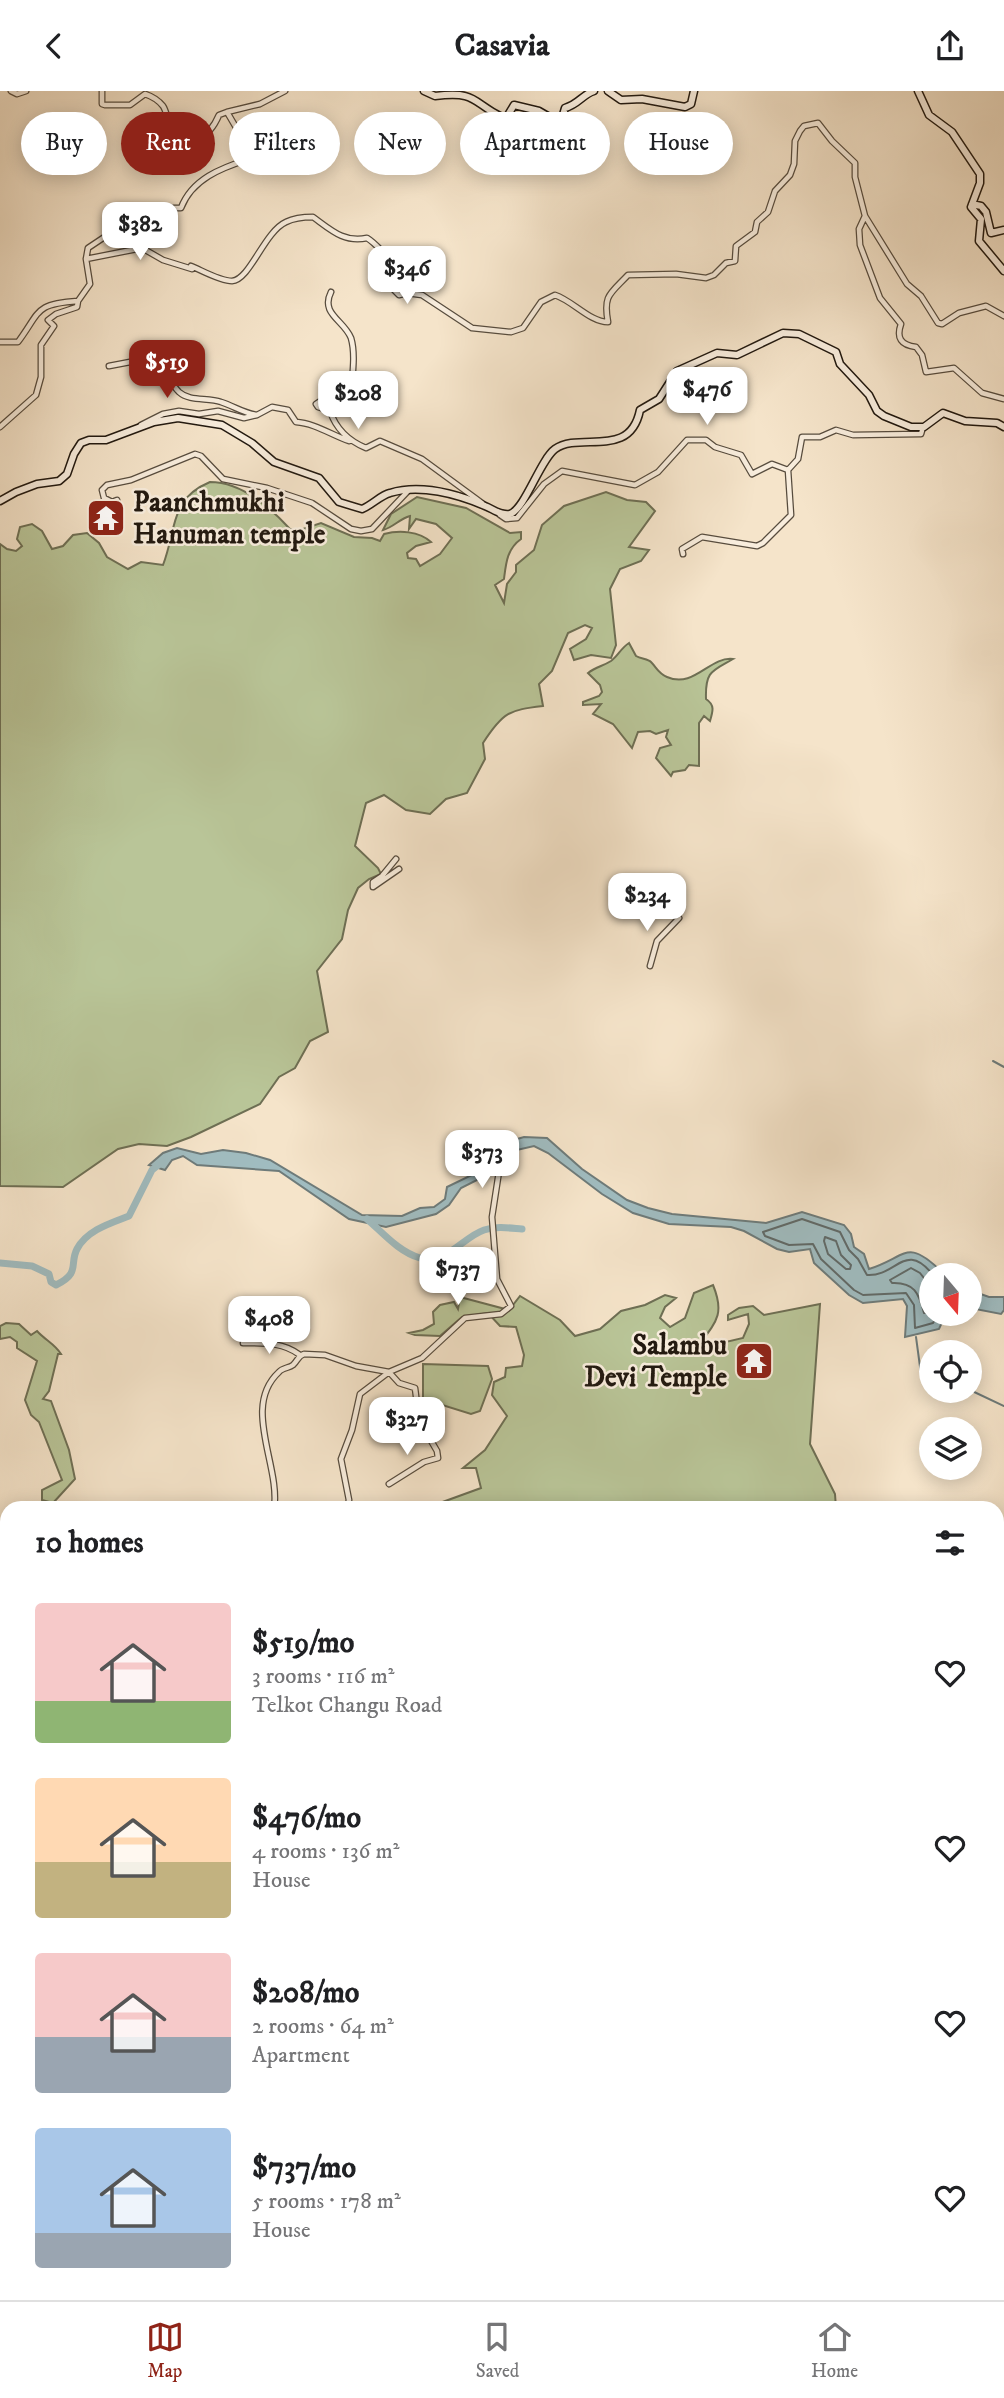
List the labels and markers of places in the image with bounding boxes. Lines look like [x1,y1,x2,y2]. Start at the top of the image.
pin: $382 [99,202,181,262]
pin: $346 [366,247,448,306]
pin: $519 [126,341,208,400]
pin: $476 [666,367,748,427]
pin: $208 [317,371,399,431]
place label: Paanchmukhi Hanuman temple [133,485,326,552]
temple icon: Paanchmukhi Hanuman temple [85,497,127,539]
pin: $234 [606,873,688,933]
pin: $373 [441,1131,523,1190]
pin: $737 [417,1247,499,1307]
pin: $408 [228,1297,310,1356]
place label: Salambu Devi Temple [584,1328,727,1395]
temple icon: Salambu Devi Temple [733,1340,775,1382]
pin: $327 [366,1397,448,1457]

